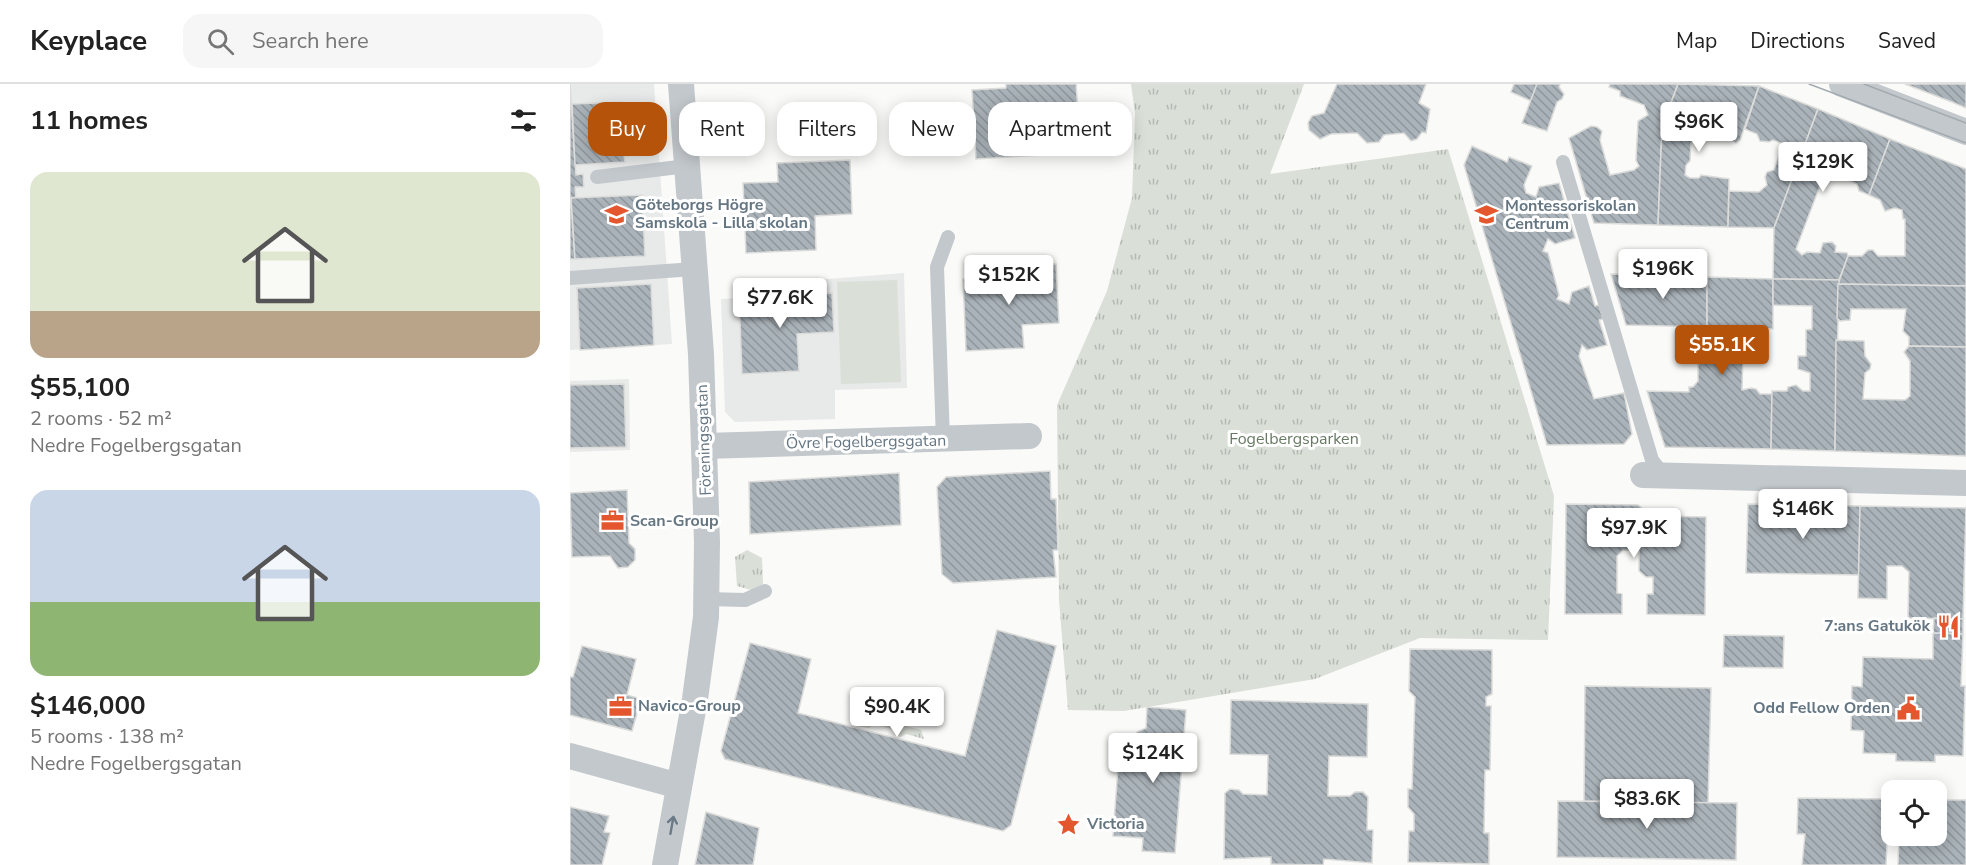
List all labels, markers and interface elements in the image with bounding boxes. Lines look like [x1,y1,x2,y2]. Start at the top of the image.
search box [183,14,603,68]
text: Keyplace [30,22,147,60]
icon: search [204,25,237,58]
text: Search here [252,26,369,56]
text: Map [1676,27,1717,55]
text: Directions [1750,27,1845,55]
text: Saved [1878,27,1936,55]
chip: Buy [588,102,667,156]
chip: Rent [679,102,765,156]
chip: Filters [777,102,877,156]
chip: New [889,102,976,156]
chip: Apartment [988,102,1132,156]
pin: $96K [1663,102,1735,153]
text: 11 homes [30,103,148,138]
icon: filters [507,104,540,137]
text: $96K [1674,108,1724,135]
pin: $129K [1781,142,1865,193]
text: $129K [1792,148,1854,175]
place label: Göteborgs Högre Samskola - Lilla skolan [635,194,808,234]
place label: Montessoriskolan Centrum [1505,195,1636,235]
school or university icon: Göteborgs Högre Samskola - Lilla skolan [604,201,630,227]
school or university icon: Montessoriskolan Centrum [1474,202,1500,228]
icon: home [231,211,339,319]
pin: $196K [1621,249,1705,300]
pin: $152K [967,255,1051,306]
text: $196K [1632,255,1694,282]
text: $152K [978,261,1040,288]
pin: $77.6K [731,278,829,329]
text: $77.6K [747,284,813,311]
pin: $55.1K [1673,325,1771,376]
text: $55.1K [1689,331,1755,358]
text: $55,100 [30,370,130,405]
street label: Föreningsgatan [691,384,717,496]
text: 2 rooms · 52 m² [30,405,172,432]
park label: Fogelbergsparken [1229,428,1359,450]
street label: Övre Fogelbergsgatan [786,430,946,454]
text: Nedre Fogelbergsgatan [30,432,242,459]
pin: $146K [1761,489,1845,540]
text: $146K [1772,495,1834,522]
office icon: Scan-Group [599,508,625,534]
pin: $97.9K [1585,508,1683,559]
place label: Scan-Group [630,510,719,532]
text: $97.9K [1601,514,1667,541]
icon: home [231,529,339,637]
restaurant icon: 7:ans Gatukök [1935,613,1961,639]
place label: 7:ans Gatukök [1824,615,1930,637]
pin: $90.4K [848,687,946,738]
text: $146,000 [30,688,146,723]
office icon: Navico-Group [607,693,633,719]
text: $90.4K [864,693,930,720]
place label: Navico-Group [638,695,741,717]
public building icon: Odd Fellow Orden [1895,695,1921,721]
place label: Odd Fellow Orden [1753,697,1890,719]
text: 5 rooms · 138 m² [30,723,184,750]
pin: $124K [1111,733,1195,784]
text: $124K [1122,739,1184,766]
text: Nedre Fogelbergsgatan [30,750,242,777]
pin: $83.6K [1598,779,1696,830]
map controls [1881,780,1947,846]
button: locate [1881,780,1947,846]
text: $83.6K [1614,785,1680,812]
place icon: Victoria [1056,811,1082,837]
place label: Victoria [1086,813,1144,835]
one-way arrow [667,816,678,836]

